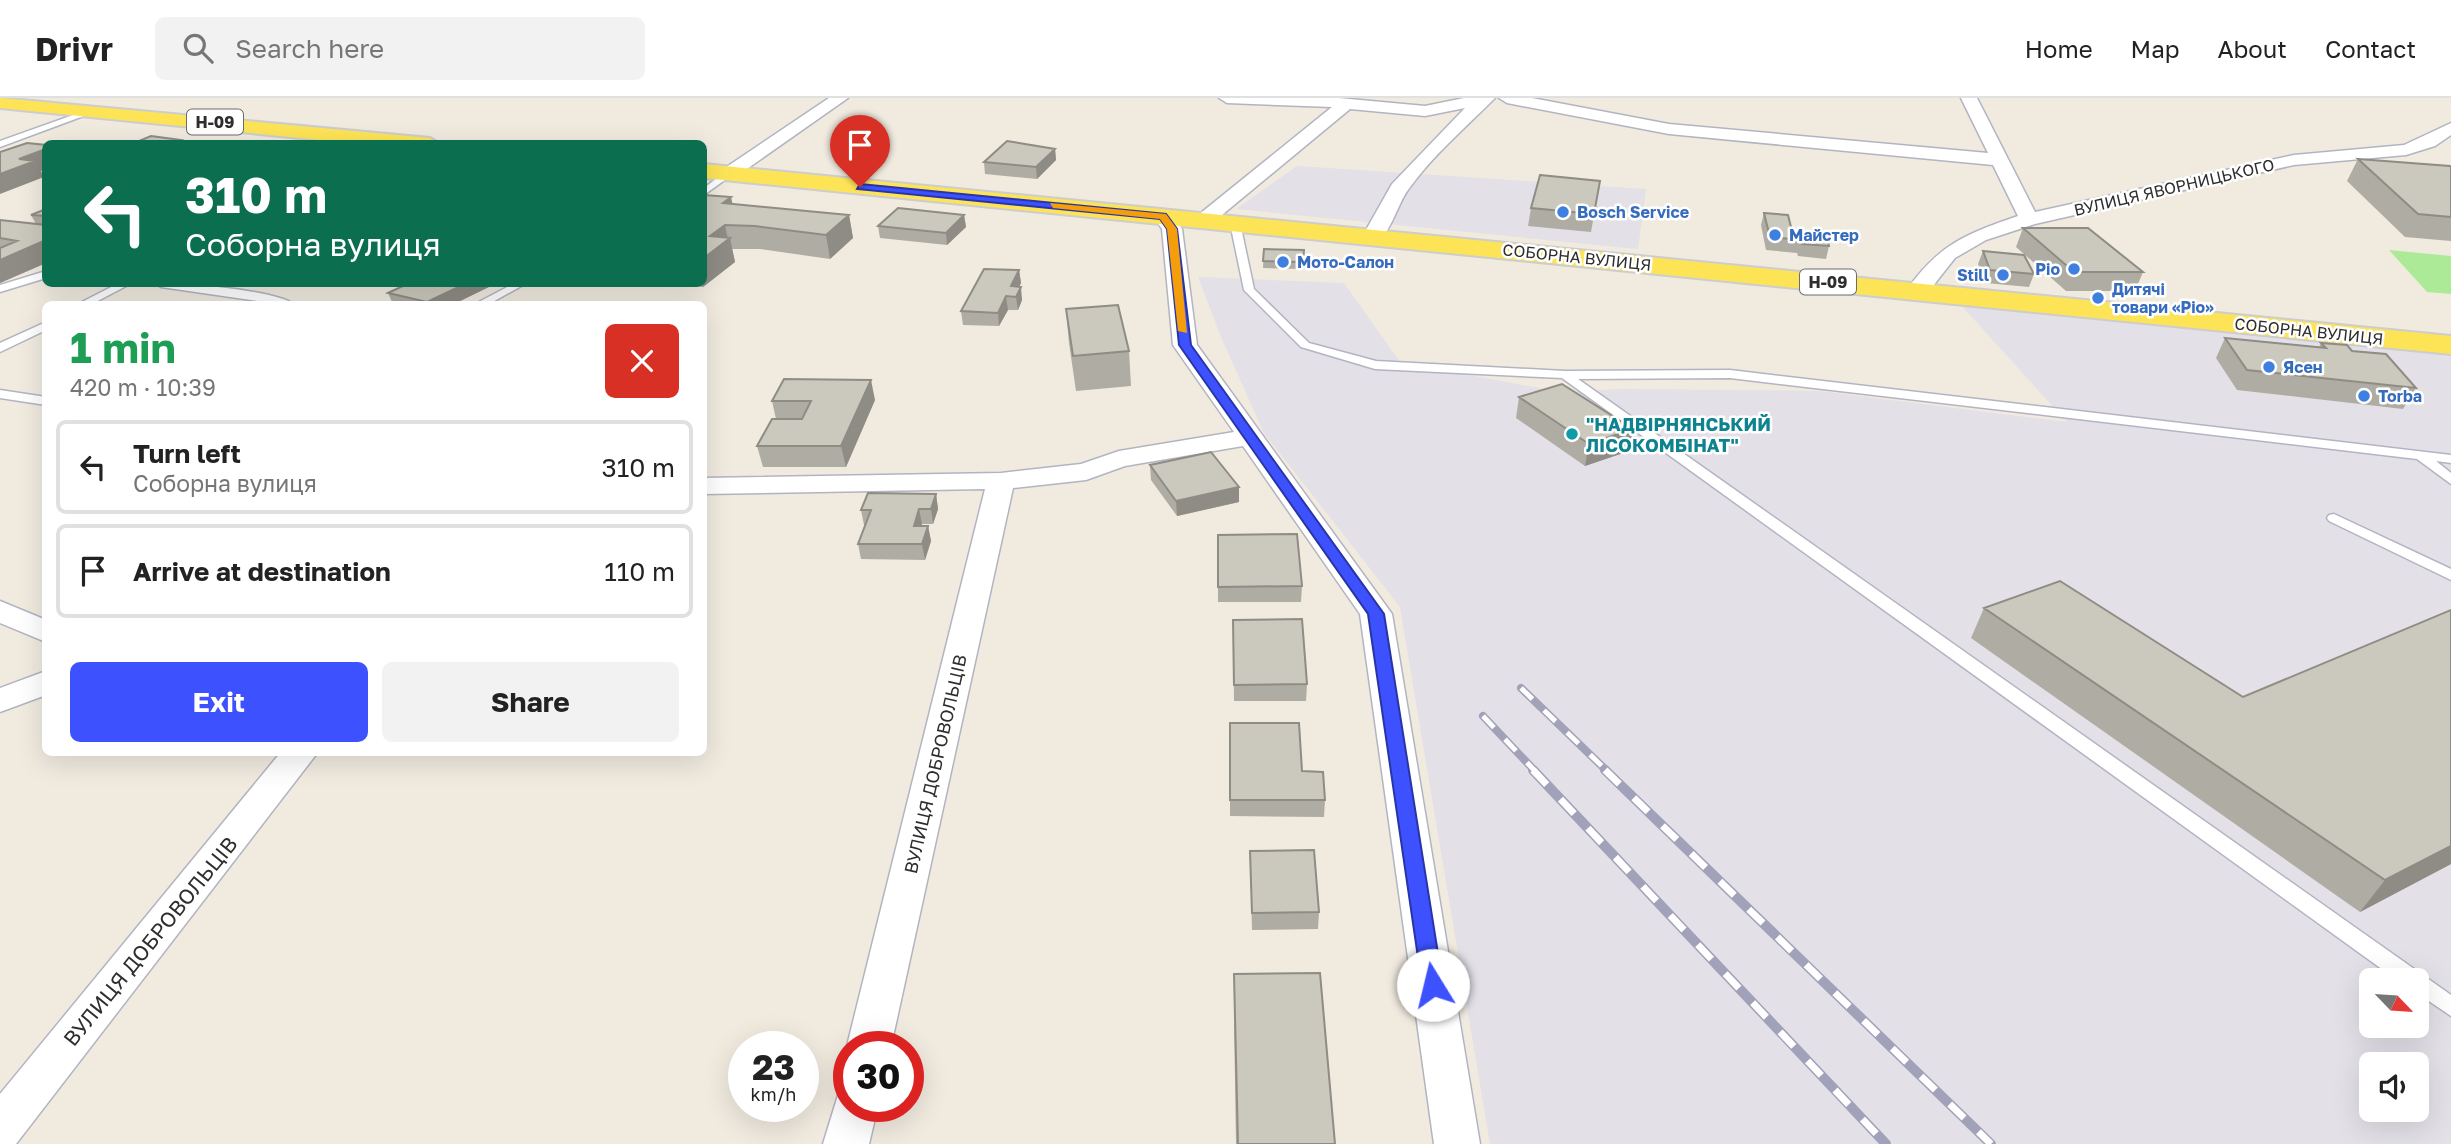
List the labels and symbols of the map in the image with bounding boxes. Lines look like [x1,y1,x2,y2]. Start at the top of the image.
road number: Н-09 [187,110,243,134]
pin [830,115,890,187]
street label: ВУЛИЦЯ ЯВОРНИЦЬКОГО [2072,154,2276,220]
place label: Bosch Service [1577,202,1689,222]
marker: Bosch Service [1555,204,1571,220]
place label: Майстер [1789,225,1859,245]
marker: Майстер [1767,227,1783,243]
street label: СОБОРНА ВУЛИЦЯ [1502,239,1652,275]
place label: Мото-Салон [1297,252,1394,272]
marker: Мото-Салон [1275,254,1291,270]
place label: Ріо [2035,259,2060,279]
marker: Ріо [2066,261,2082,277]
place label: Still [1957,265,1990,285]
marker: Still [1995,267,2011,283]
road number: Н-09 [1800,270,1856,294]
place label: Дитячі товари «Ріо» [2112,279,2214,317]
marker: Дитячі товари «Ріо» [2090,290,2106,306]
street label: СОБОРНА ВУЛИЦЯ [2234,313,2384,349]
place label: Ясен [2283,357,2323,377]
marker: Ясен [2261,359,2277,375]
place label: Torba [2378,386,2422,406]
marker: Torba [2356,388,2372,404]
place label: "НАДВІРНЯНСЬКИЙ ЛІСОКОМБІНАТ" [1586,413,1771,456]
marker: "НАДВІРНЯНСЬКИЙ ЛІСОКОМБІНАТ" [1564,426,1580,442]
street label: ВУЛИЦЯ ДОБРОВОЛЬЦІВ [899,652,971,876]
street label: ВУЛИЦЯ ДОБРОВОЛЬЦІВ [58,831,242,1051]
position arrow [1396,948,1470,1022]
north arrow [2359,968,2429,1038]
speed limit sign: 30 [833,1031,924,1122]

